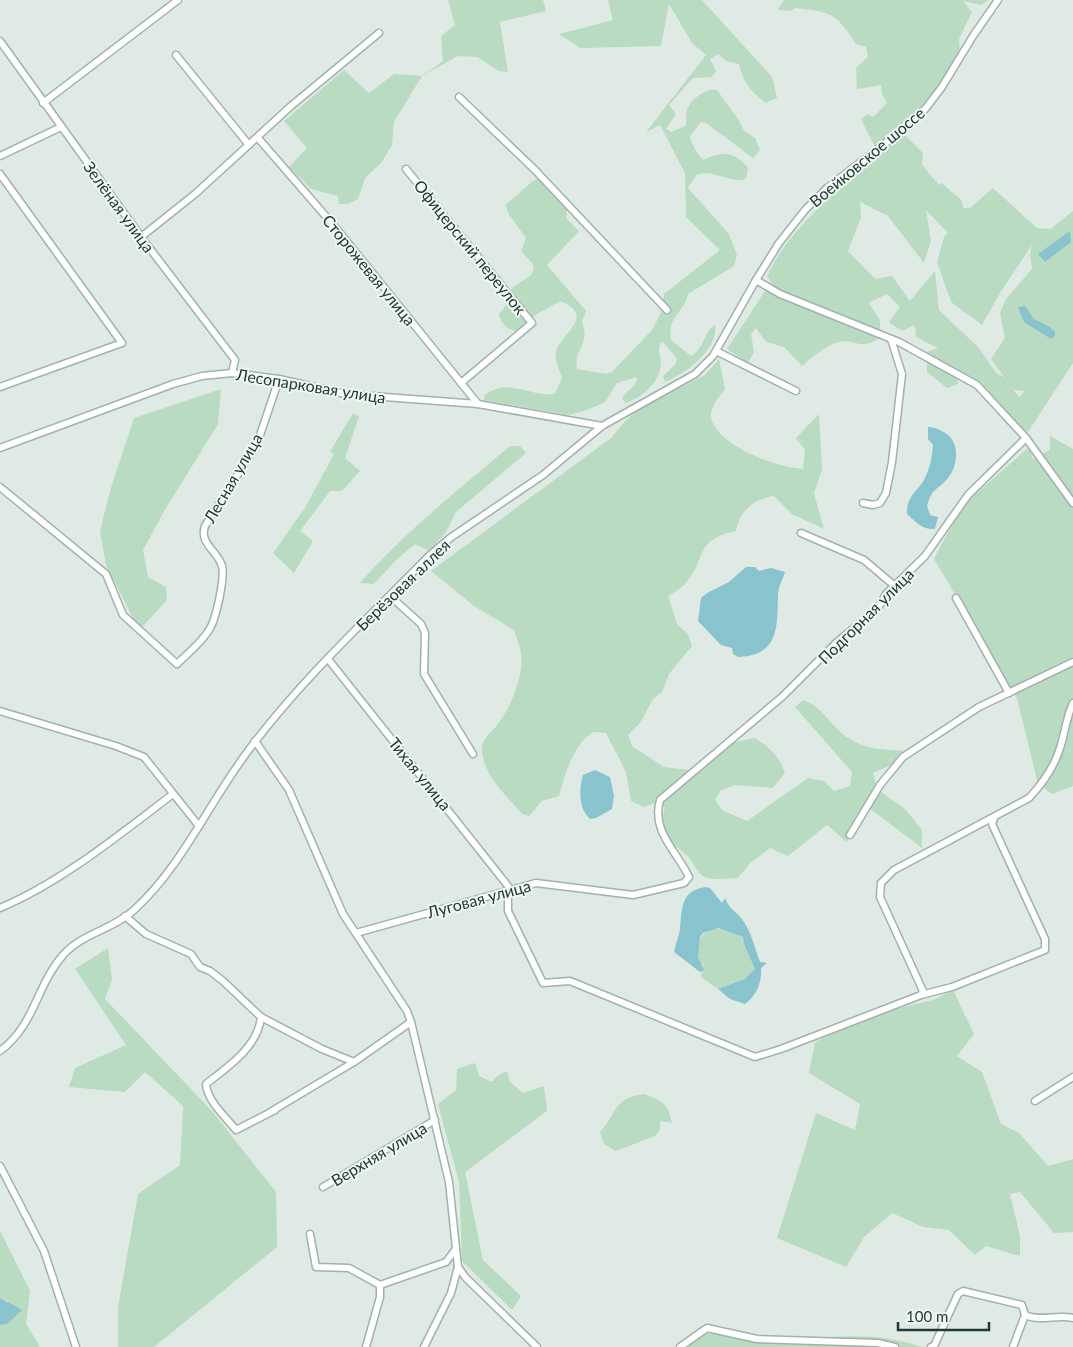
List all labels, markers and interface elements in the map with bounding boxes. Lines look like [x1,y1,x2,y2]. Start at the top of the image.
street label: Воейковское шоссе [805,103,928,210]
street label: Зелёная улица [80,157,159,256]
street label: Офицерский переулок [410,176,531,318]
street label: Сторожевая улица [319,210,420,329]
street label: Лесопарковая улица [234,364,387,407]
street label: Лесная улица [199,430,266,527]
street label: Берёзовая аллея [352,535,453,634]
street label: Подгорная улица [814,564,917,667]
street label: Тихая улица [385,733,456,814]
street label: Луговая улица [424,876,533,922]
street label: Верхняя улица [328,1118,430,1189]
scale bar [898,1300,989,1332]
text: 100 m [906,1307,948,1325]

